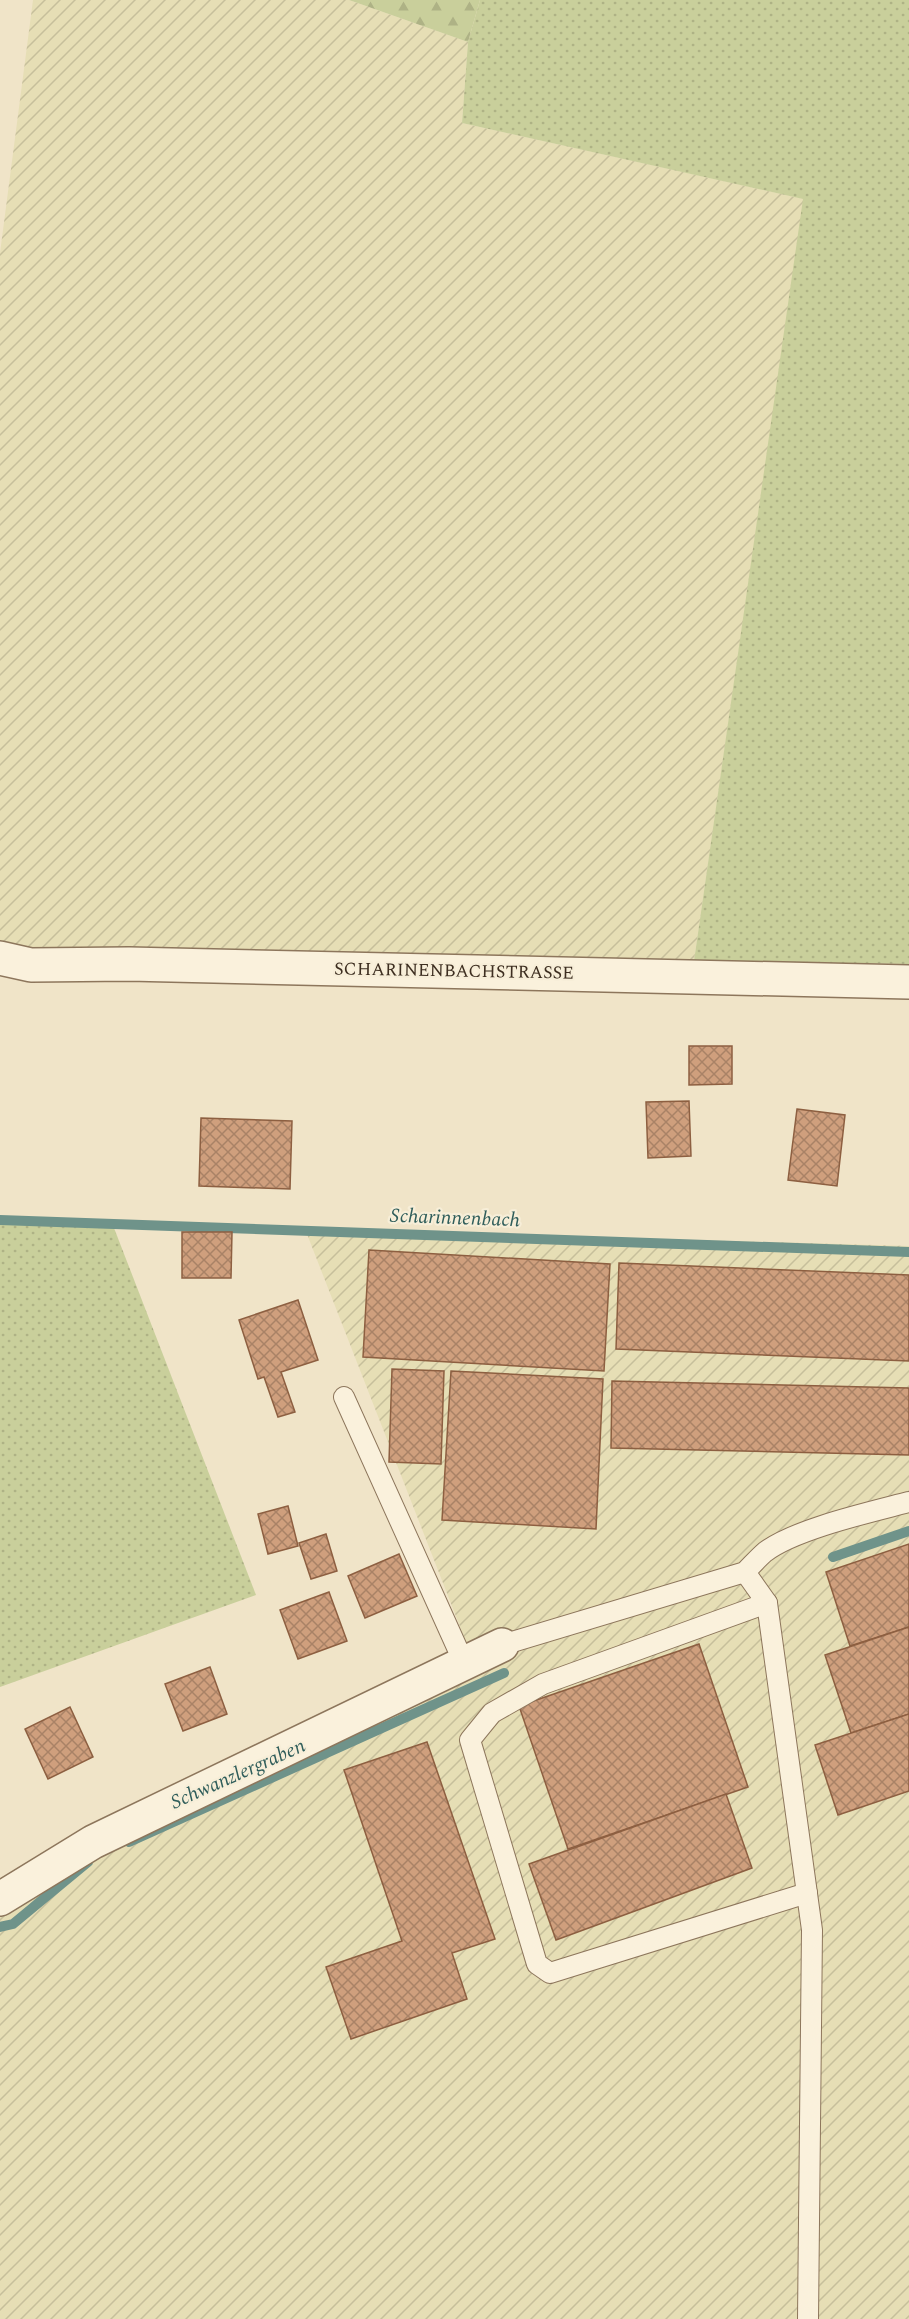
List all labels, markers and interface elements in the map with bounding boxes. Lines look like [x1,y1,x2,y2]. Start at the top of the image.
street label: SCHARINENBACHSTRASSE [334,955,574,987]
water label: Scharinnenbach [390,1201,520,1235]
water label: Schwanzlergraben [166,1731,311,1817]

